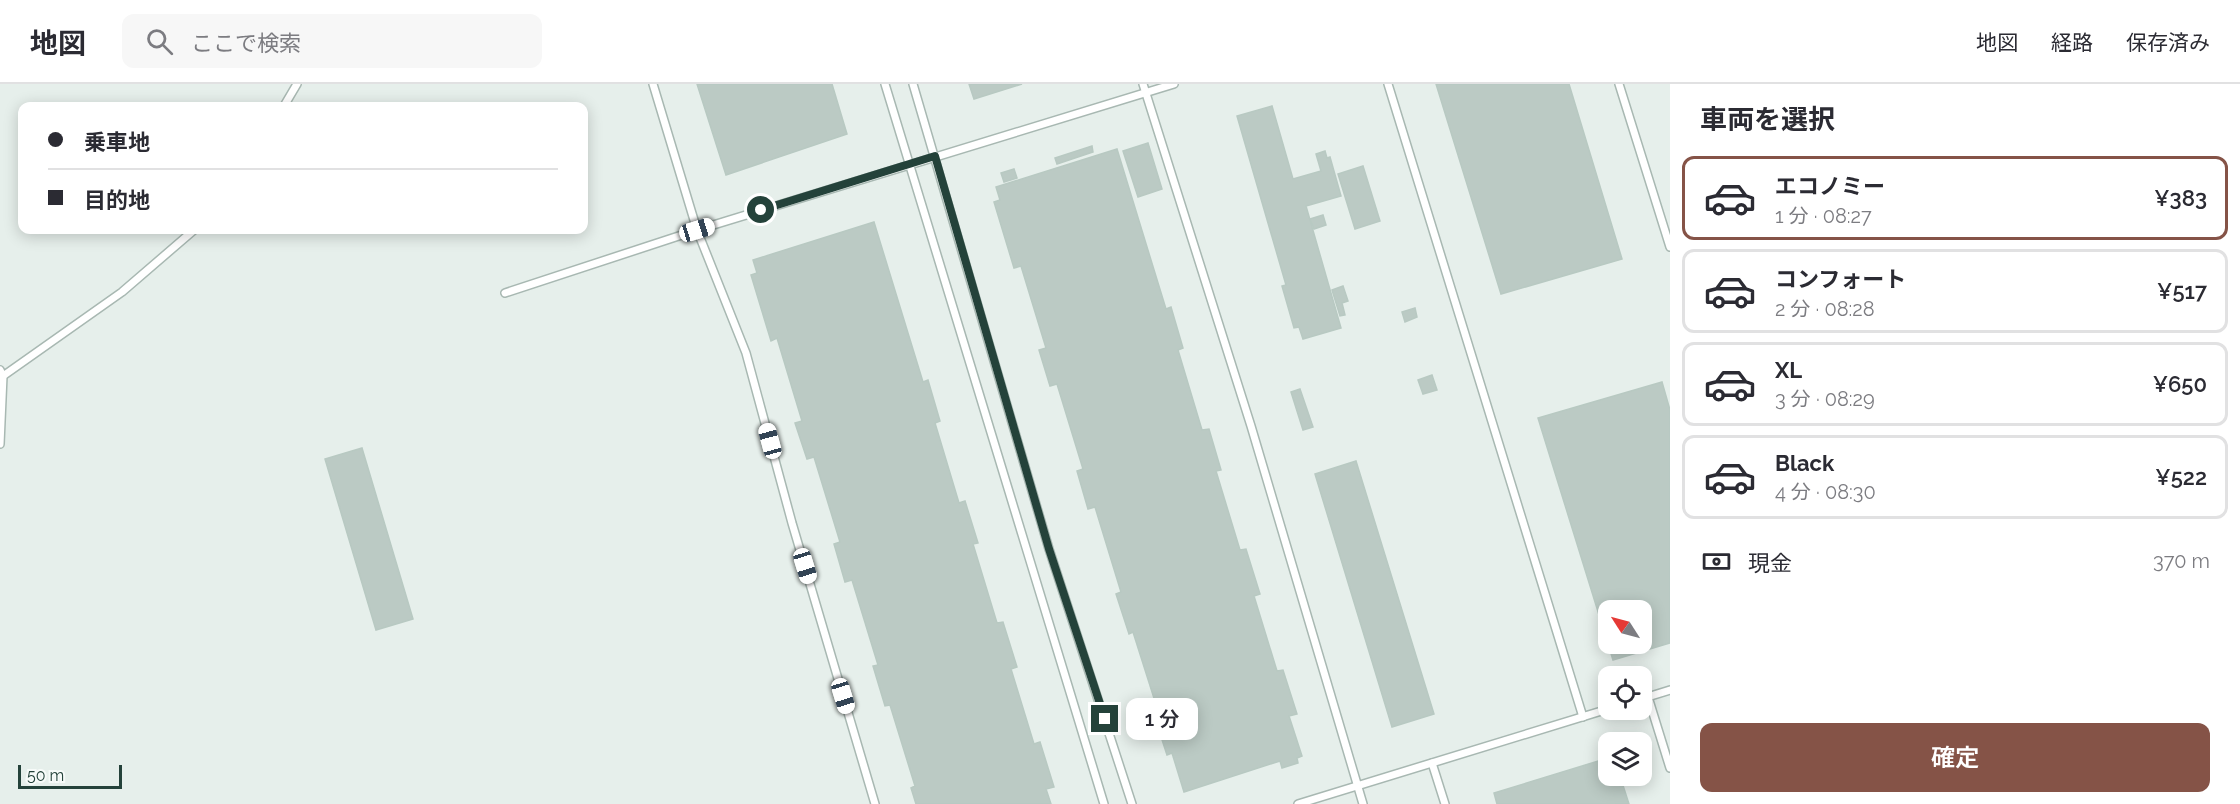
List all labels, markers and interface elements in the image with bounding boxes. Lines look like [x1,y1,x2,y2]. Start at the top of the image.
search box [122,14,542,68]
icon: search [143,25,176,58]
text: 地図 [30,27,86,60]
text: ここで検索 [191,30,301,56]
text: 地図 [1976,30,2018,55]
text: 経路 [2051,30,2093,55]
text: 保存済み [2126,30,2210,55]
text: 車両を選択 [1700,104,1835,135]
text: 乗車地 [84,129,150,155]
icon: car [1703,171,1757,225]
text: エコノミー [1775,173,1885,199]
text: ¥383 [2154,185,2207,211]
text: 目的地 [84,187,150,213]
route start [747,196,774,223]
text: 1 分 · 08:27 [1775,204,1872,228]
car [677,216,717,244]
icon: car [1703,264,1757,318]
text: コンフォート [1775,266,1906,292]
text: ¥517 [2157,278,2207,304]
text: 2 分 · 08:28 [1775,297,1875,321]
icon: car [1703,357,1757,411]
text: XL [1775,357,1802,383]
text: ¥650 [2153,371,2207,397]
text: 3 分 · 08:29 [1775,387,1875,411]
car [757,421,783,461]
icon: car [1703,450,1757,504]
text: Black [1775,450,1834,476]
text: ¥522 [2155,464,2207,490]
text: 4 分 · 08:30 [1775,480,1876,504]
icon: cash [1700,545,1733,578]
car [791,546,819,586]
text: 370 m [2153,549,2210,573]
text: 現金 [1748,550,1792,576]
north arrow [1598,600,1652,654]
map controls [1598,600,1652,786]
button: locate [1598,666,1652,720]
car [829,676,857,716]
callout: 1 分 [1126,698,1198,740]
route end [1091,705,1118,732]
text: 1 分 [1145,707,1179,731]
button: 確定 [1700,723,2210,792]
button: layers [1598,732,1652,786]
scale bar [18,762,122,790]
text: 50 m [27,766,64,785]

